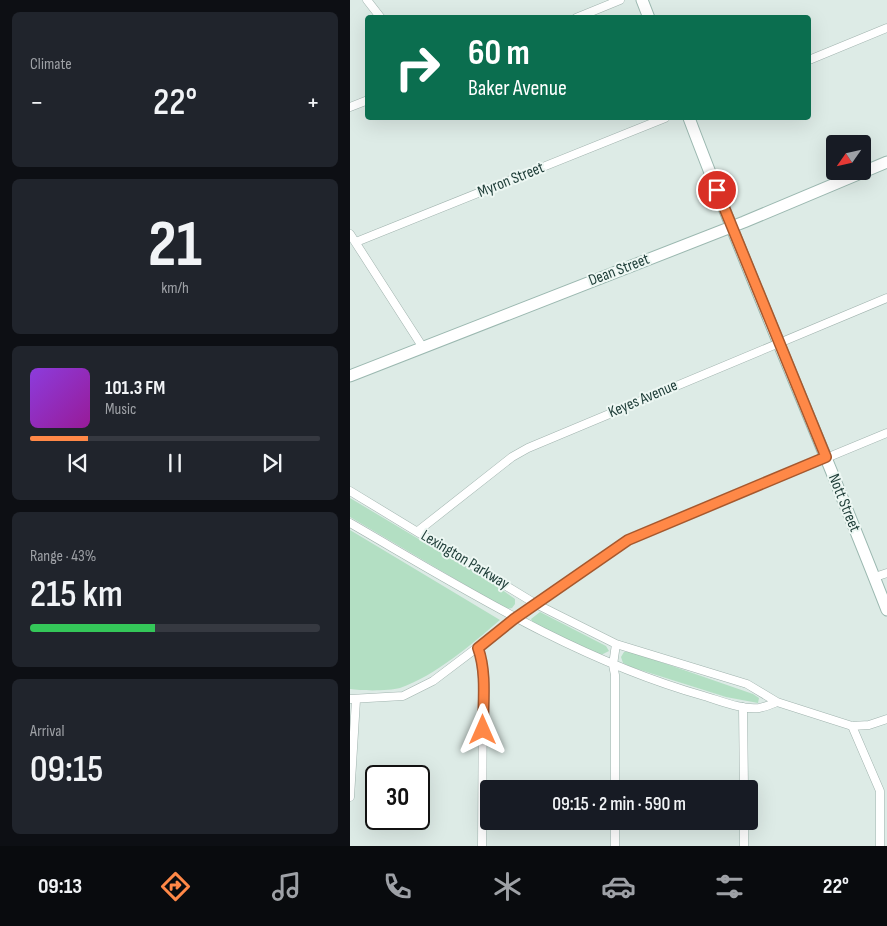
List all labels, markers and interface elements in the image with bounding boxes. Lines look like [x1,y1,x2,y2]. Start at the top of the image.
text: 60 m [468,32,530,75]
icon: right [385,35,450,100]
text: Climate [30,55,72,74]
text: Baker Avenue [468,75,567,102]
text: 22° [153,80,197,125]
text: − [30,86,44,119]
text: + [306,86,320,119]
north arrow [826,135,871,180]
map controls [826,135,871,180]
street label: Myron Street [475,158,547,202]
pin [696,169,738,211]
icon: arrive [703,176,731,204]
text: 21 [148,207,202,285]
street label: Dean Street [586,250,652,290]
text: km/h [161,279,189,298]
street label: Keyes Avenue [606,376,680,422]
text: 101.3 FM [105,377,165,400]
text: Music [105,400,136,419]
icon: previous [64,449,92,477]
icon: pause [161,449,189,477]
icon: next [258,449,286,477]
street label: Nott Street [824,471,864,535]
street label: Lexington Parkway [417,526,513,594]
text: Range · 43% [30,547,96,566]
text: 215 km [30,572,123,617]
position arrow [456,703,508,755]
text: Arrival [30,722,64,741]
text: 09:15 [30,747,103,792]
speed limit sign: 30 [365,765,430,830]
text: 09:15 · 2 min · 590 m [552,793,686,816]
icon: directions [158,869,193,904]
icon: music [269,869,304,904]
icon: phone [380,869,415,904]
icon: climate [490,869,525,904]
icon: car [601,869,636,904]
icon: filters [712,869,747,904]
text: 09:13 [38,873,82,900]
text: 22° [823,873,849,900]

